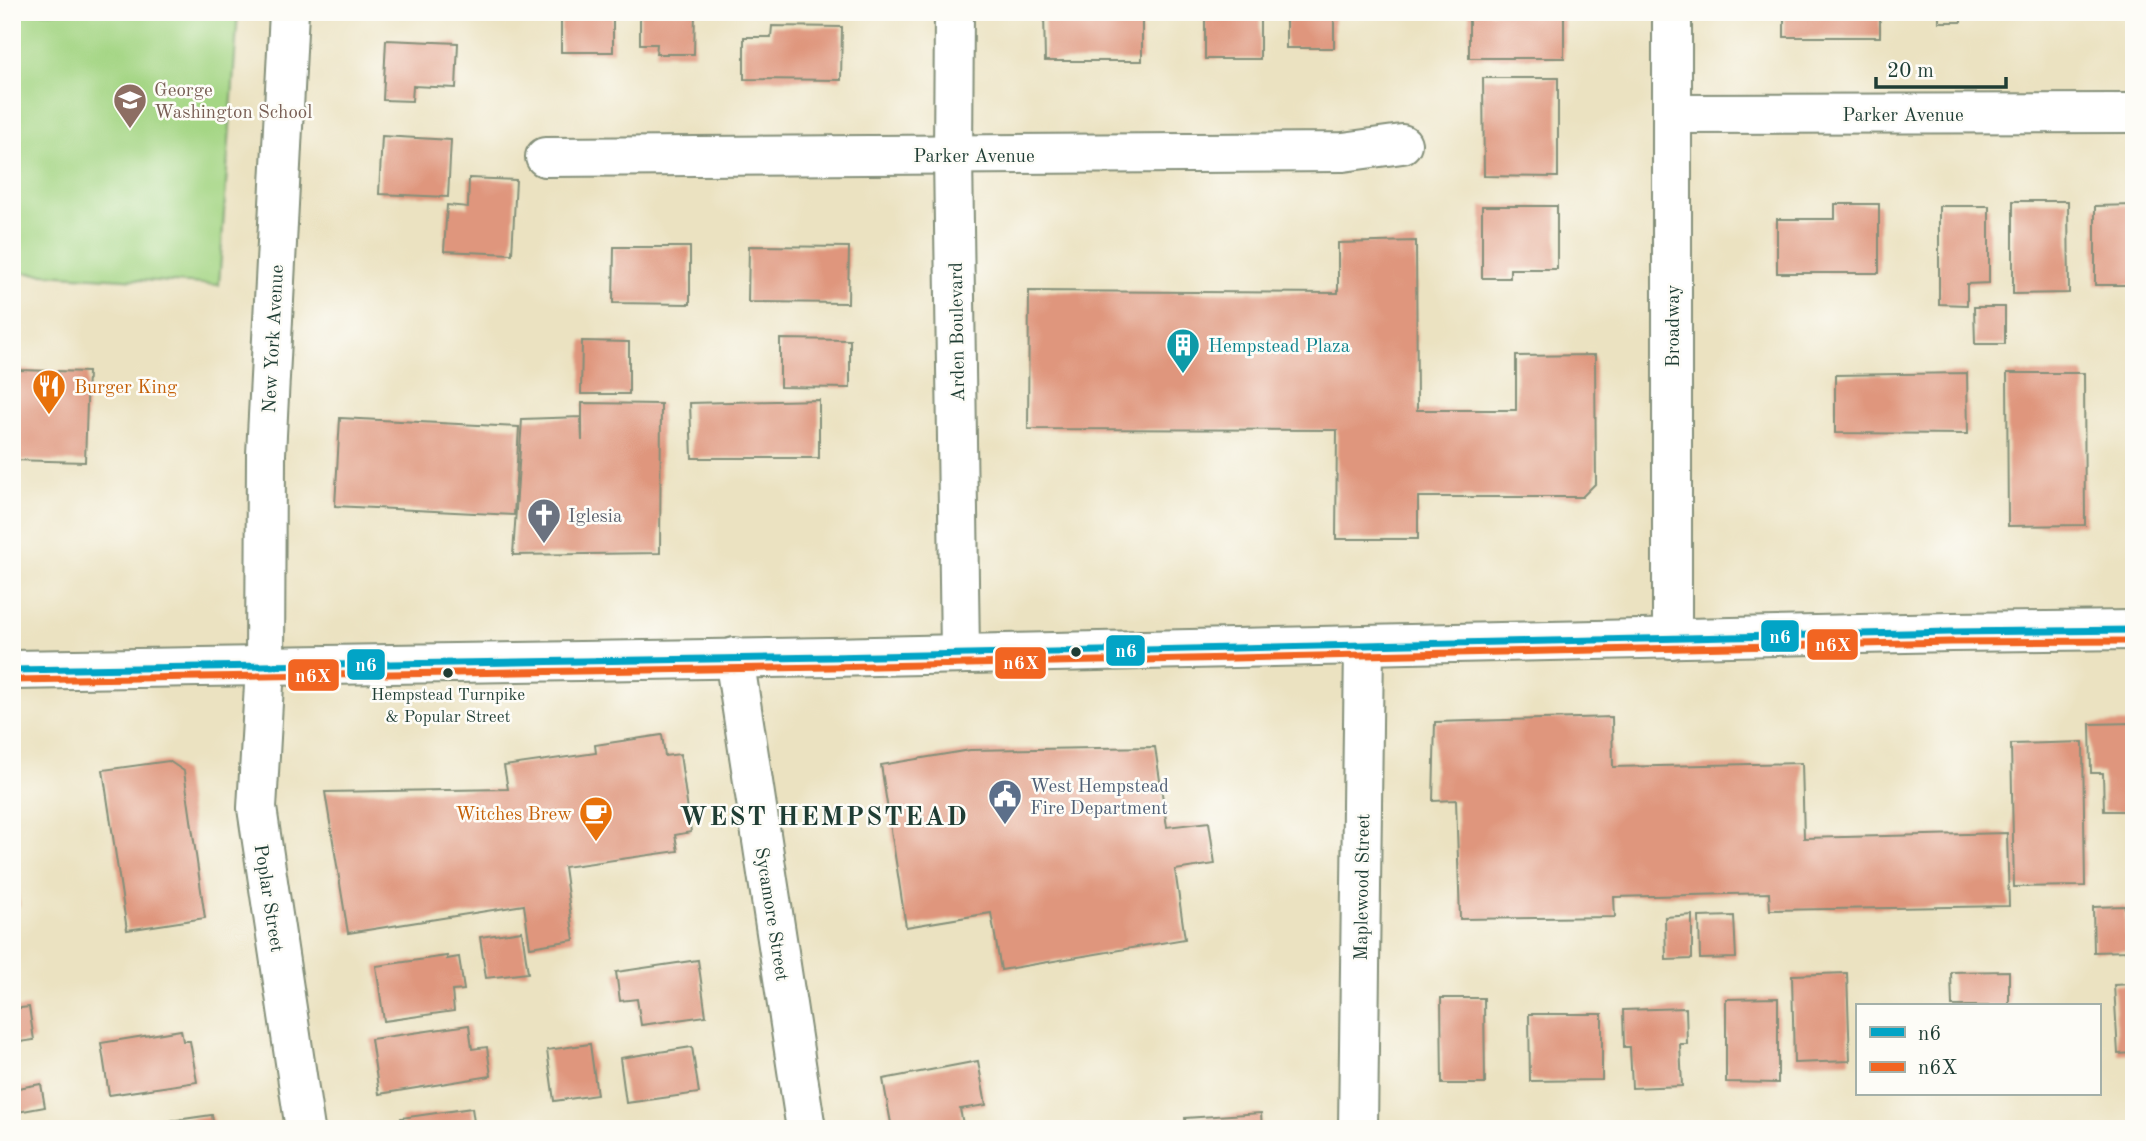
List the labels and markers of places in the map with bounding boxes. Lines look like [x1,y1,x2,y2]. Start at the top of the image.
school or university icon: George Washington School [111,81,149,130]
place label: George Washington School [154,82,312,123]
building icon: Hempstead Plaza [1164,326,1202,375]
place label: Hempstead Plaza [1208,338,1351,357]
restaurant icon: Burger King [30,367,68,416]
place label: Burger King [74,379,178,398]
church icon: Iglesia [525,496,563,545]
place label: Iglesia [568,508,623,527]
unlabelled marker [1069,645,1083,659]
marker: Hempstead Turnpike & Popular Street [441,666,455,680]
place label: Hempstead Turnpike & Popular Street [371,687,525,726]
public building icon: West Hempstead Fire Department [986,777,1024,826]
place label: West Hempstead Fire Department [1030,778,1169,819]
cafe icon: Witches Brew [577,794,615,843]
place label: Witches Brew [455,806,572,825]

